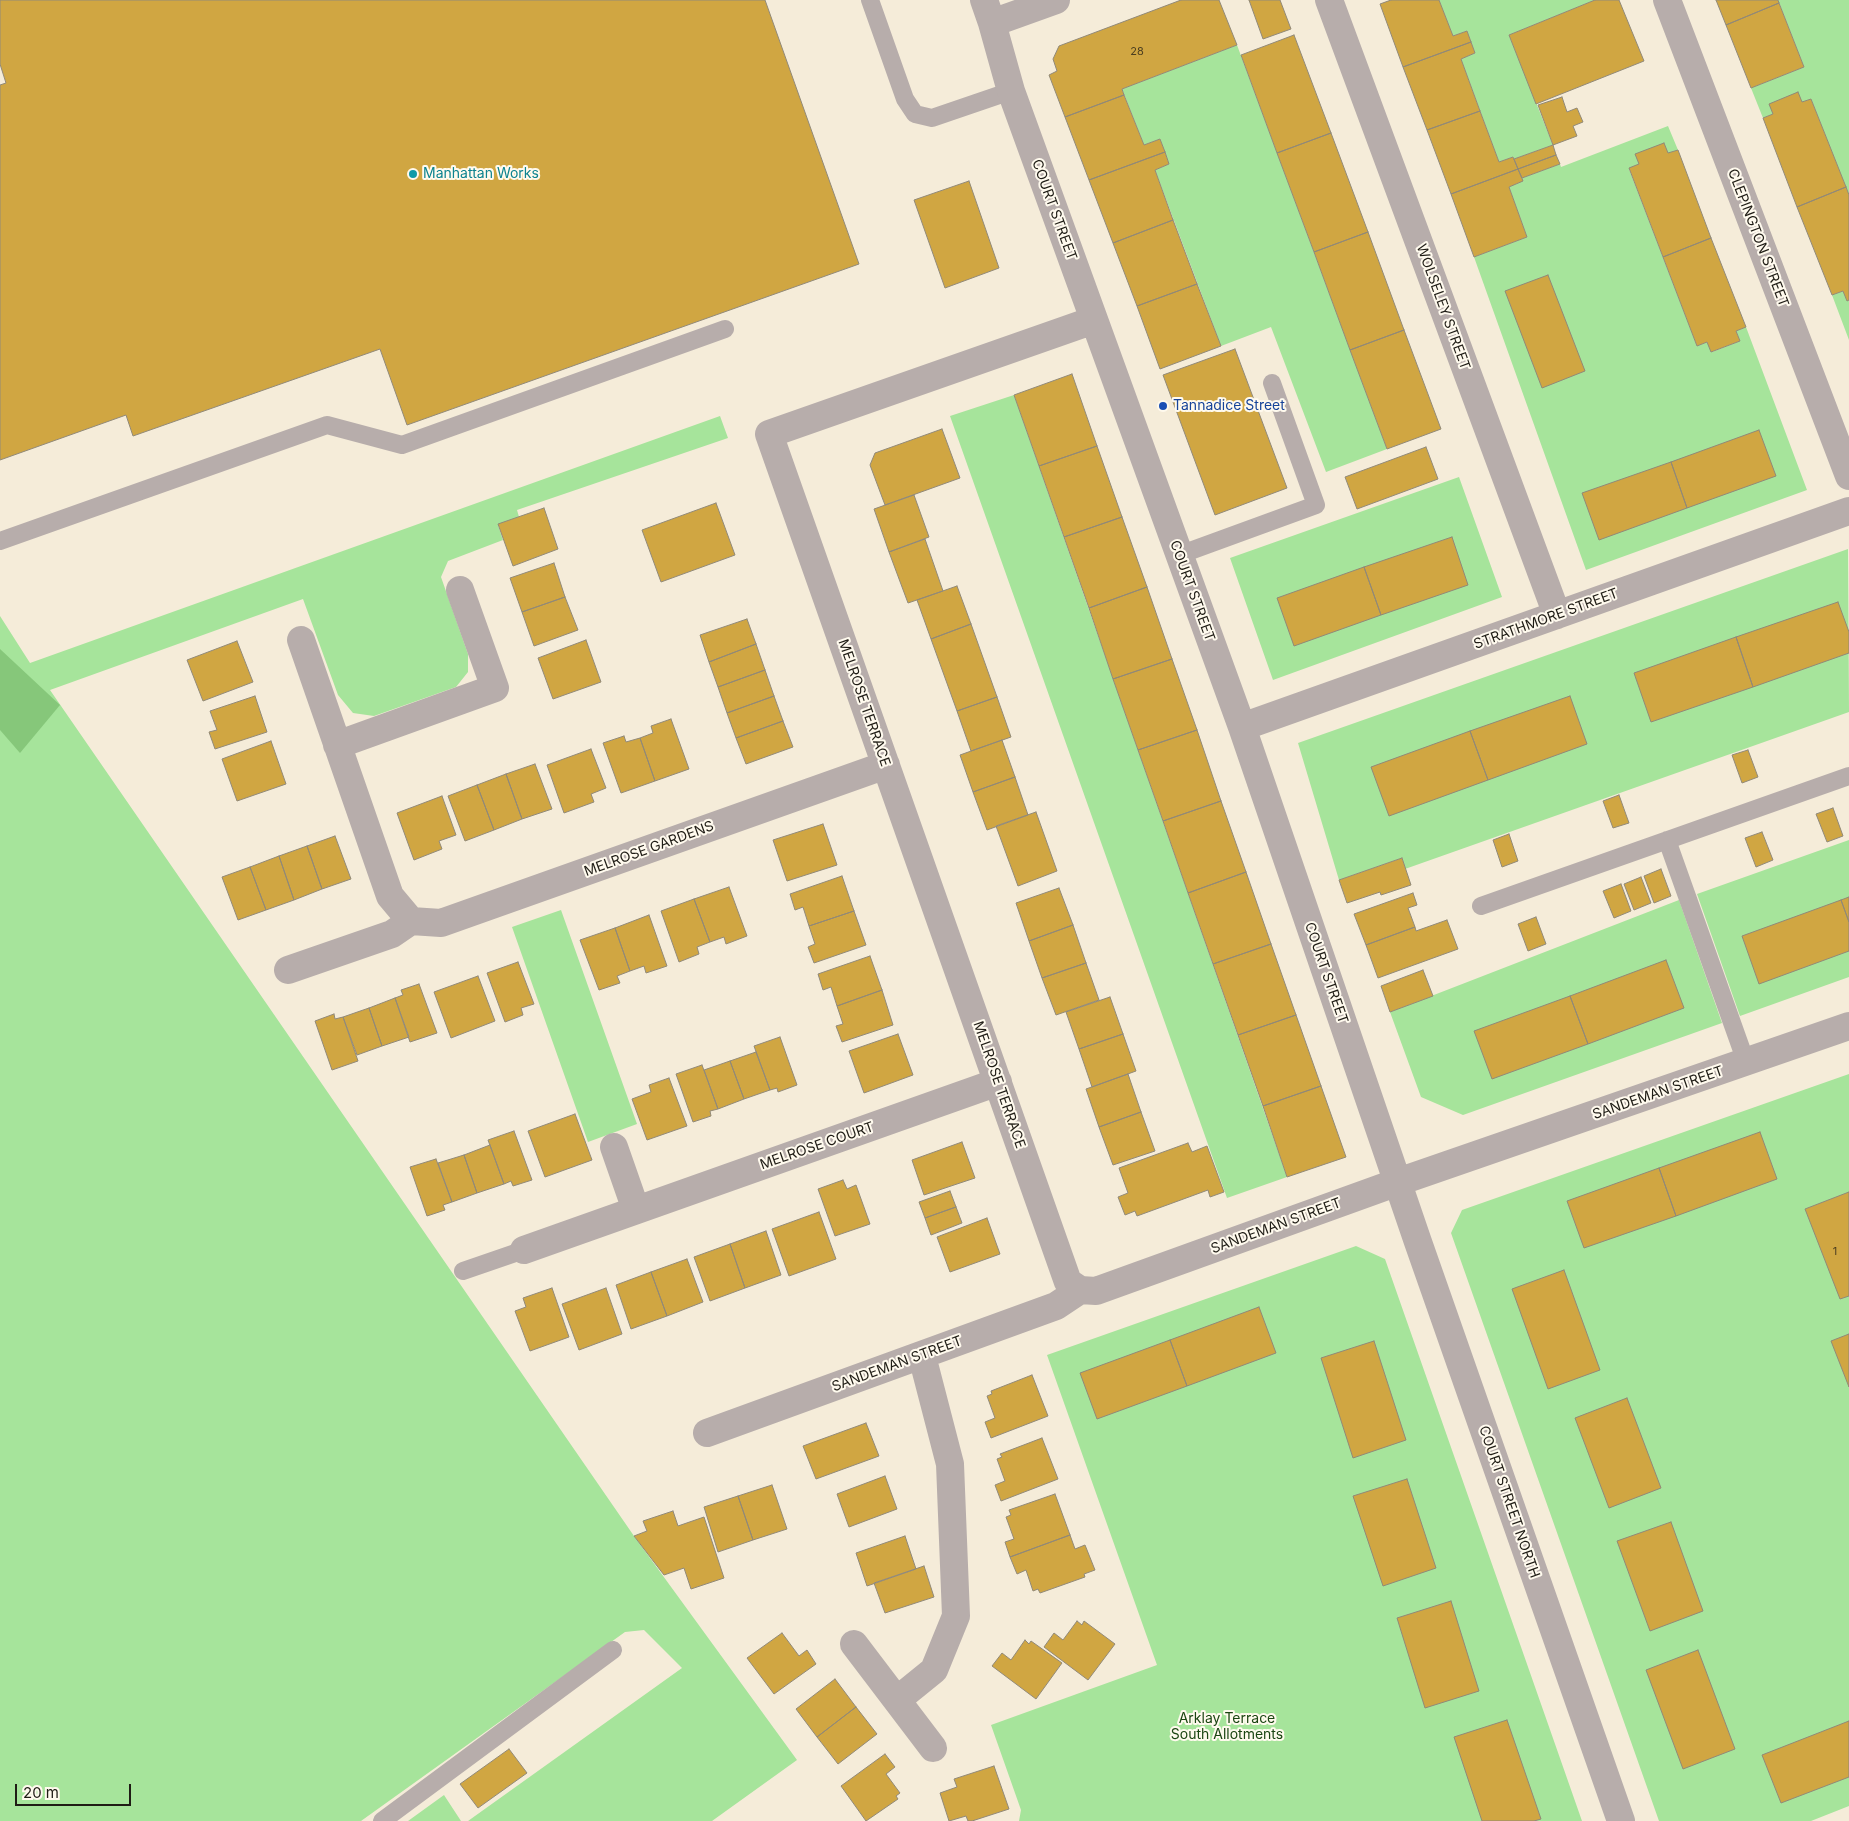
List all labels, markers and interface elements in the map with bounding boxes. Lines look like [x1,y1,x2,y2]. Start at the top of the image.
house number: 28 [1130,45,1144,59]
street label: COURT STREET [1028,157,1080,263]
place label: Manhattan Works [423,166,539,182]
street label: CLEPINGTON STREET [1724,167,1792,309]
marker: Manhattan Works [407,168,419,180]
street label: WOLSELEY STREET [1412,242,1474,372]
place label: Tannadice Street [1173,398,1285,414]
marker: Tannadice Street [1157,400,1169,412]
street label: COURT STREET [1166,538,1218,644]
street label: STRATHMORE STREET [1471,585,1621,653]
street label: MELROSE TERRACE [834,637,894,769]
street label: MELROSE GARDENS [582,818,716,880]
street label: COURT STREET [1301,920,1351,1026]
street label: MELROSE TERRACE [969,1019,1029,1151]
street label: SANDEMAN STREET [1590,1063,1726,1123]
street label: MELROSE COURT [758,1119,876,1173]
street label: SANDEMAN STREET [1209,1195,1343,1257]
house number: 1 [1833,1245,1837,1259]
street label: SANDEMAN STREET [830,1333,964,1395]
street label: COURT STREET NORTH [1475,1424,1543,1580]
park label: Arklay Terrace South Allotments [1171,1711,1283,1744]
scale bar [18,1774,134,1806]
text: 20 m [23,1783,59,1802]

